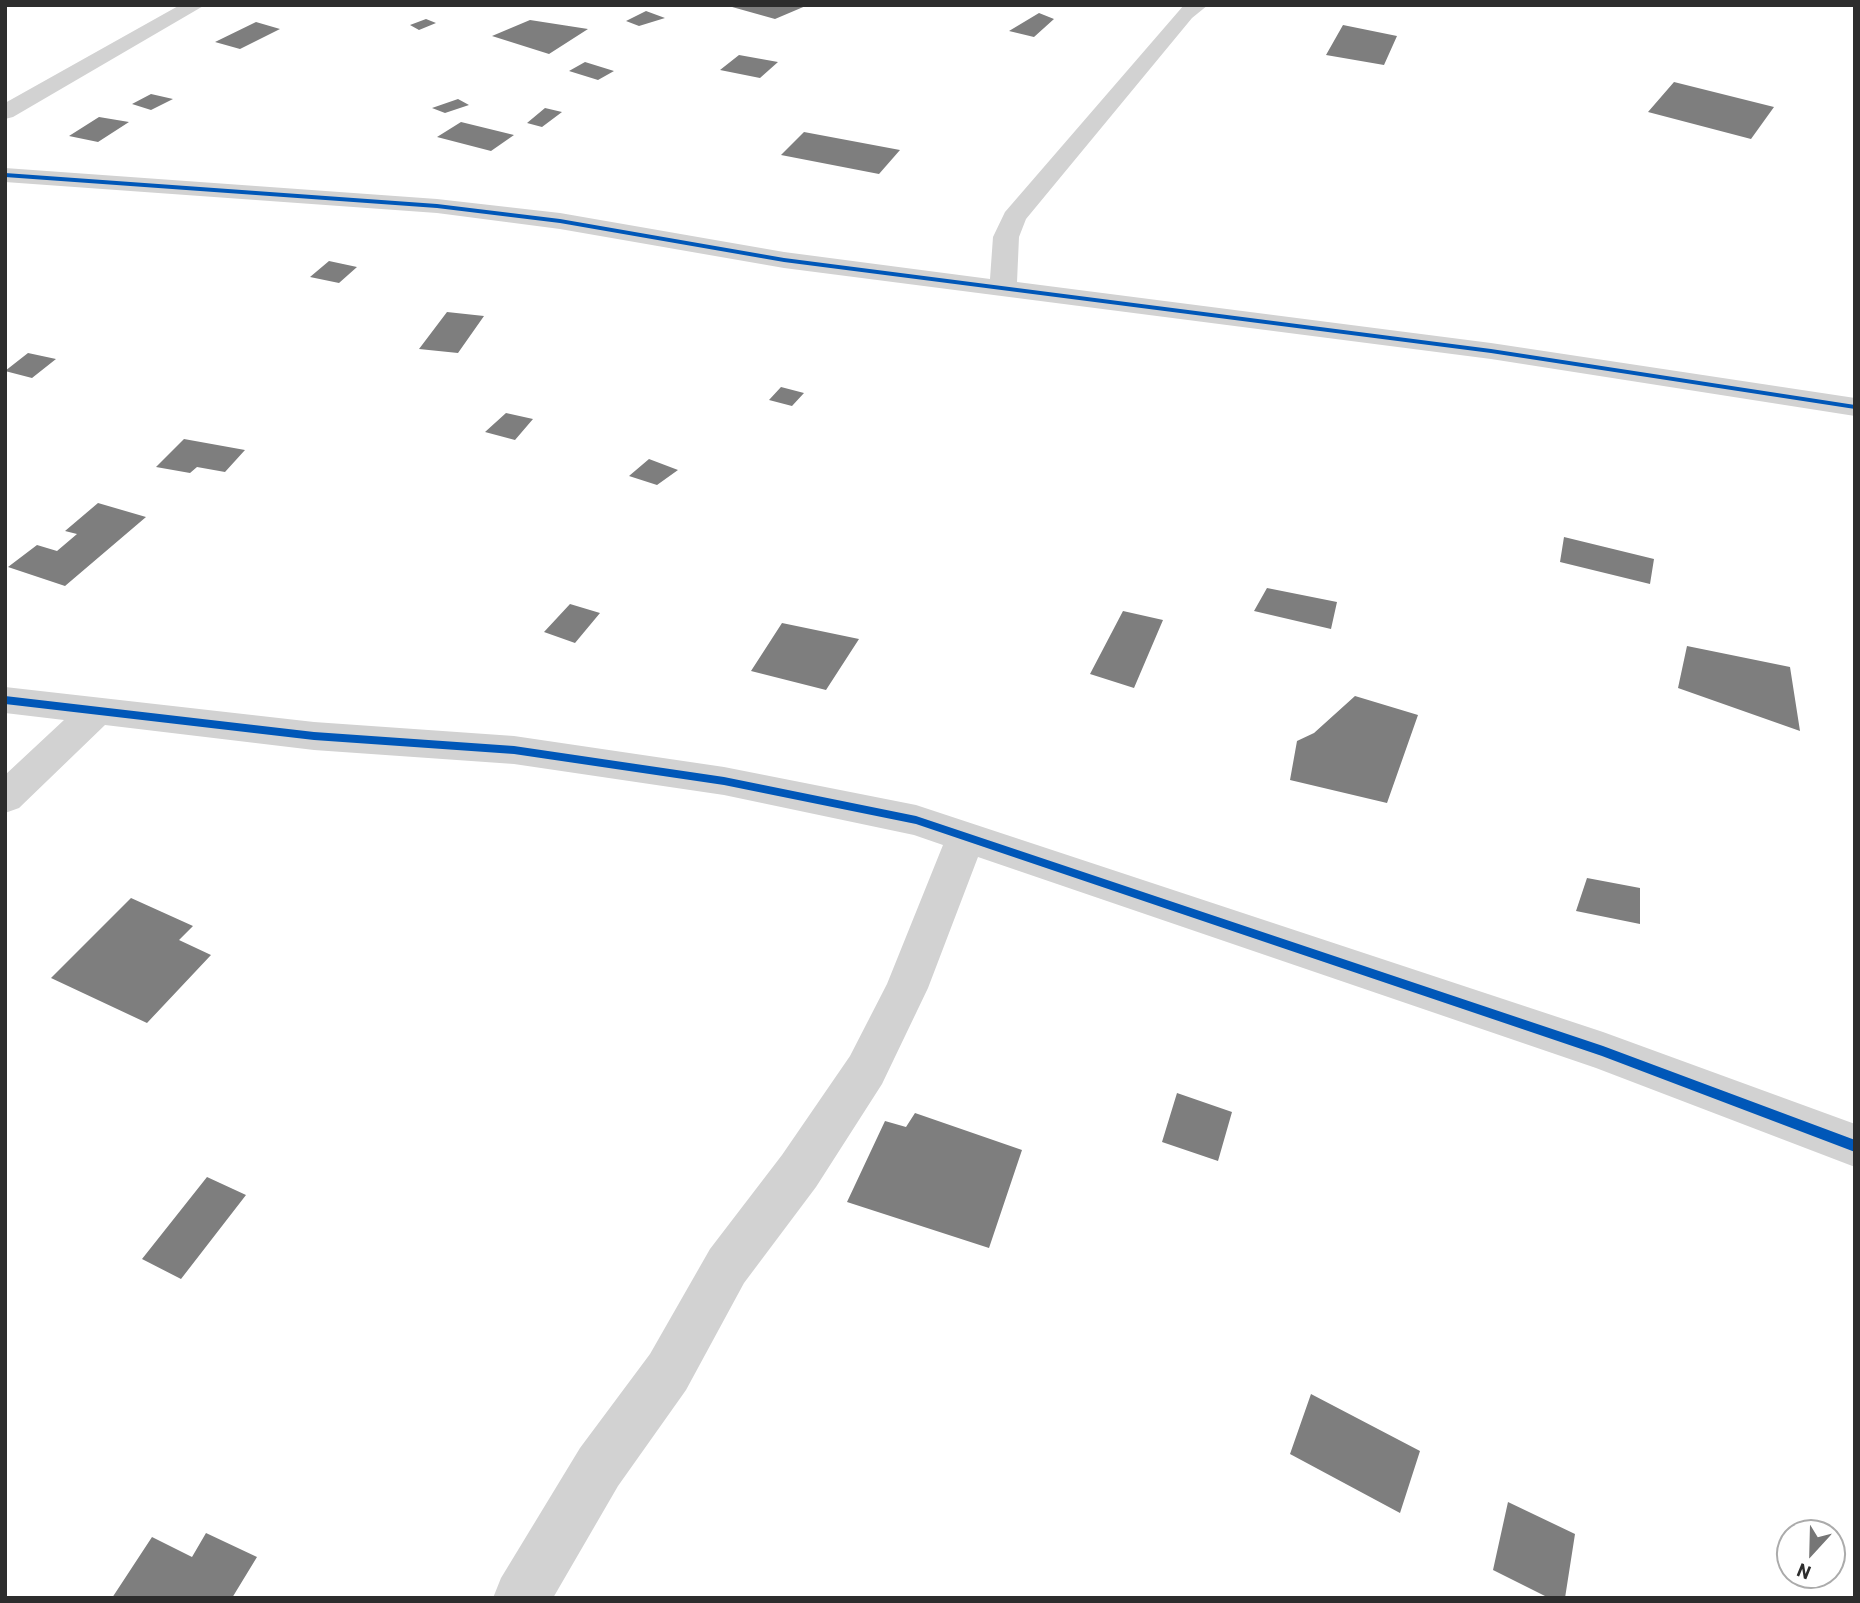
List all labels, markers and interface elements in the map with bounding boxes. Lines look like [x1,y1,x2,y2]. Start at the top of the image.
north arrow [1776,1519,1846,1589]
text: N [1794,1559,1814,1585]

